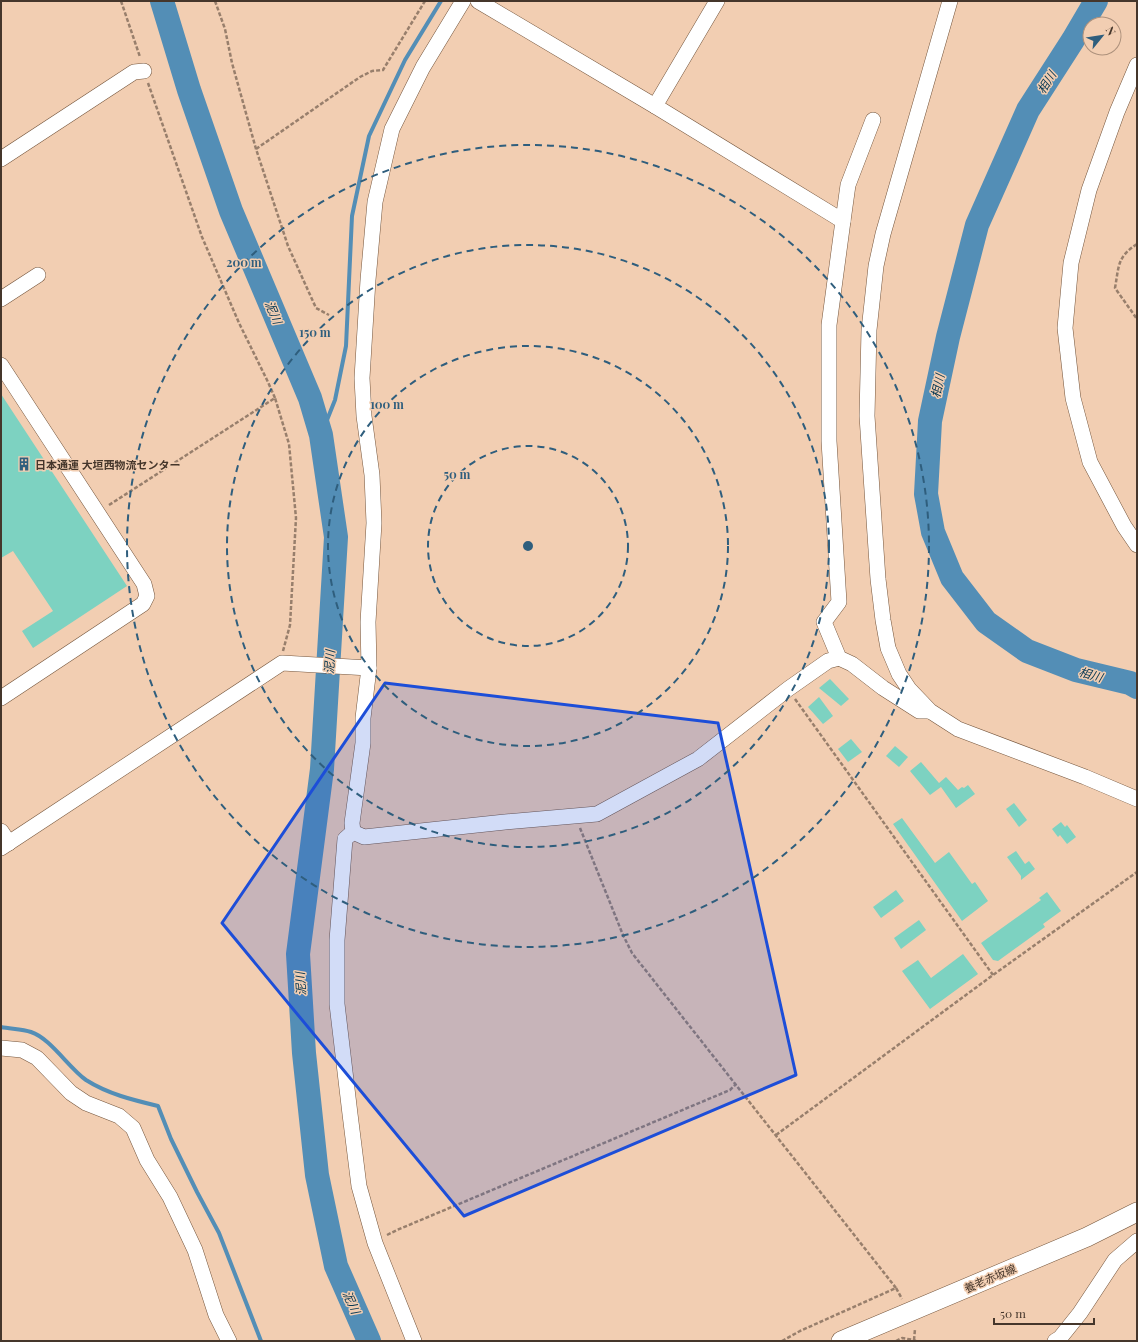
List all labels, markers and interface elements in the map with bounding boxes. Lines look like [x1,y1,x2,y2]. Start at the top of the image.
north arrow [1082,16,1122,56]
text: N [1103,24,1120,38]
water label: 相川 [1033,66,1060,96]
text: 200 m [226,254,262,270]
water label: 泥川 [262,298,287,328]
text: 150 m [299,324,331,340]
water label: 相川 [927,371,948,399]
text: 100 m [370,396,404,412]
building icon: 日本通運 大垣西物流センター [16,456,32,472]
place label: 日本通運 大垣西物流センター [35,457,181,472]
text: 50 m [444,466,471,482]
centre of rings [521,539,535,553]
water label: 泥川 [320,648,338,674]
water label: 相川 [1077,663,1107,686]
water label: 泥川 [291,969,309,997]
street label: 養老赤坂線 [962,1260,1018,1296]
water label: 泥川 [340,1288,365,1318]
scale bar [994,1300,1094,1326]
text: 50 m [1000,1305,1026,1321]

